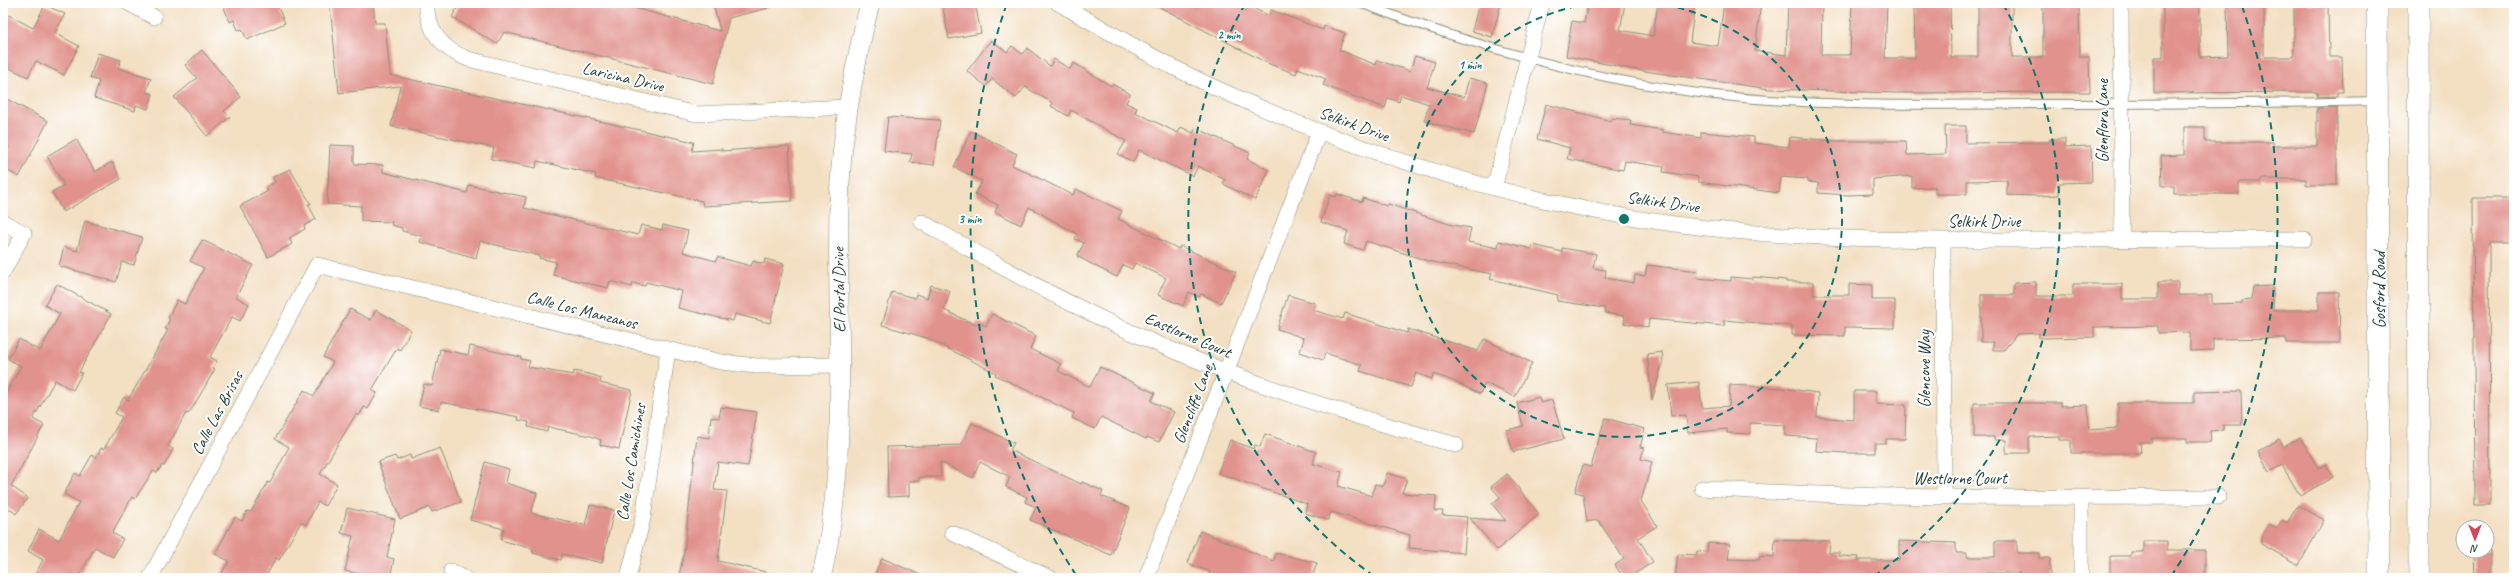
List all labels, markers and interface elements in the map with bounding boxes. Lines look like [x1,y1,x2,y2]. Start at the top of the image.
text: 2 min [1218,27,1241,43]
street label: Laricina Drive [580,57,667,97]
text: 1 min [1459,57,1482,73]
street label: Glenflora Lane [2092,78,2113,163]
street label: Selkirk Drive [1316,102,1393,147]
street label: Selkirk Drive [1626,187,1702,218]
text: 3 min [959,211,982,227]
street label: Selkirk Drive [1948,211,2022,232]
centre of rings [1617,212,1631,226]
street label: El Portal Drive [828,246,850,333]
street label: Gosford Road [2369,248,2390,329]
street label: Calle Los Manzanos [525,286,641,334]
street label: Eastlorne Court [1141,307,1237,364]
street label: Glencove Way [1914,329,1935,408]
street label: Glencliffe Lane [1168,360,1218,446]
street label: Calle Las Brisas [186,366,249,458]
street label: Calle Los Camichines [611,401,651,522]
street label: Westlorne Court [1913,468,2009,489]
north arrow [2455,519,2495,559]
text: N [2469,542,2478,556]

